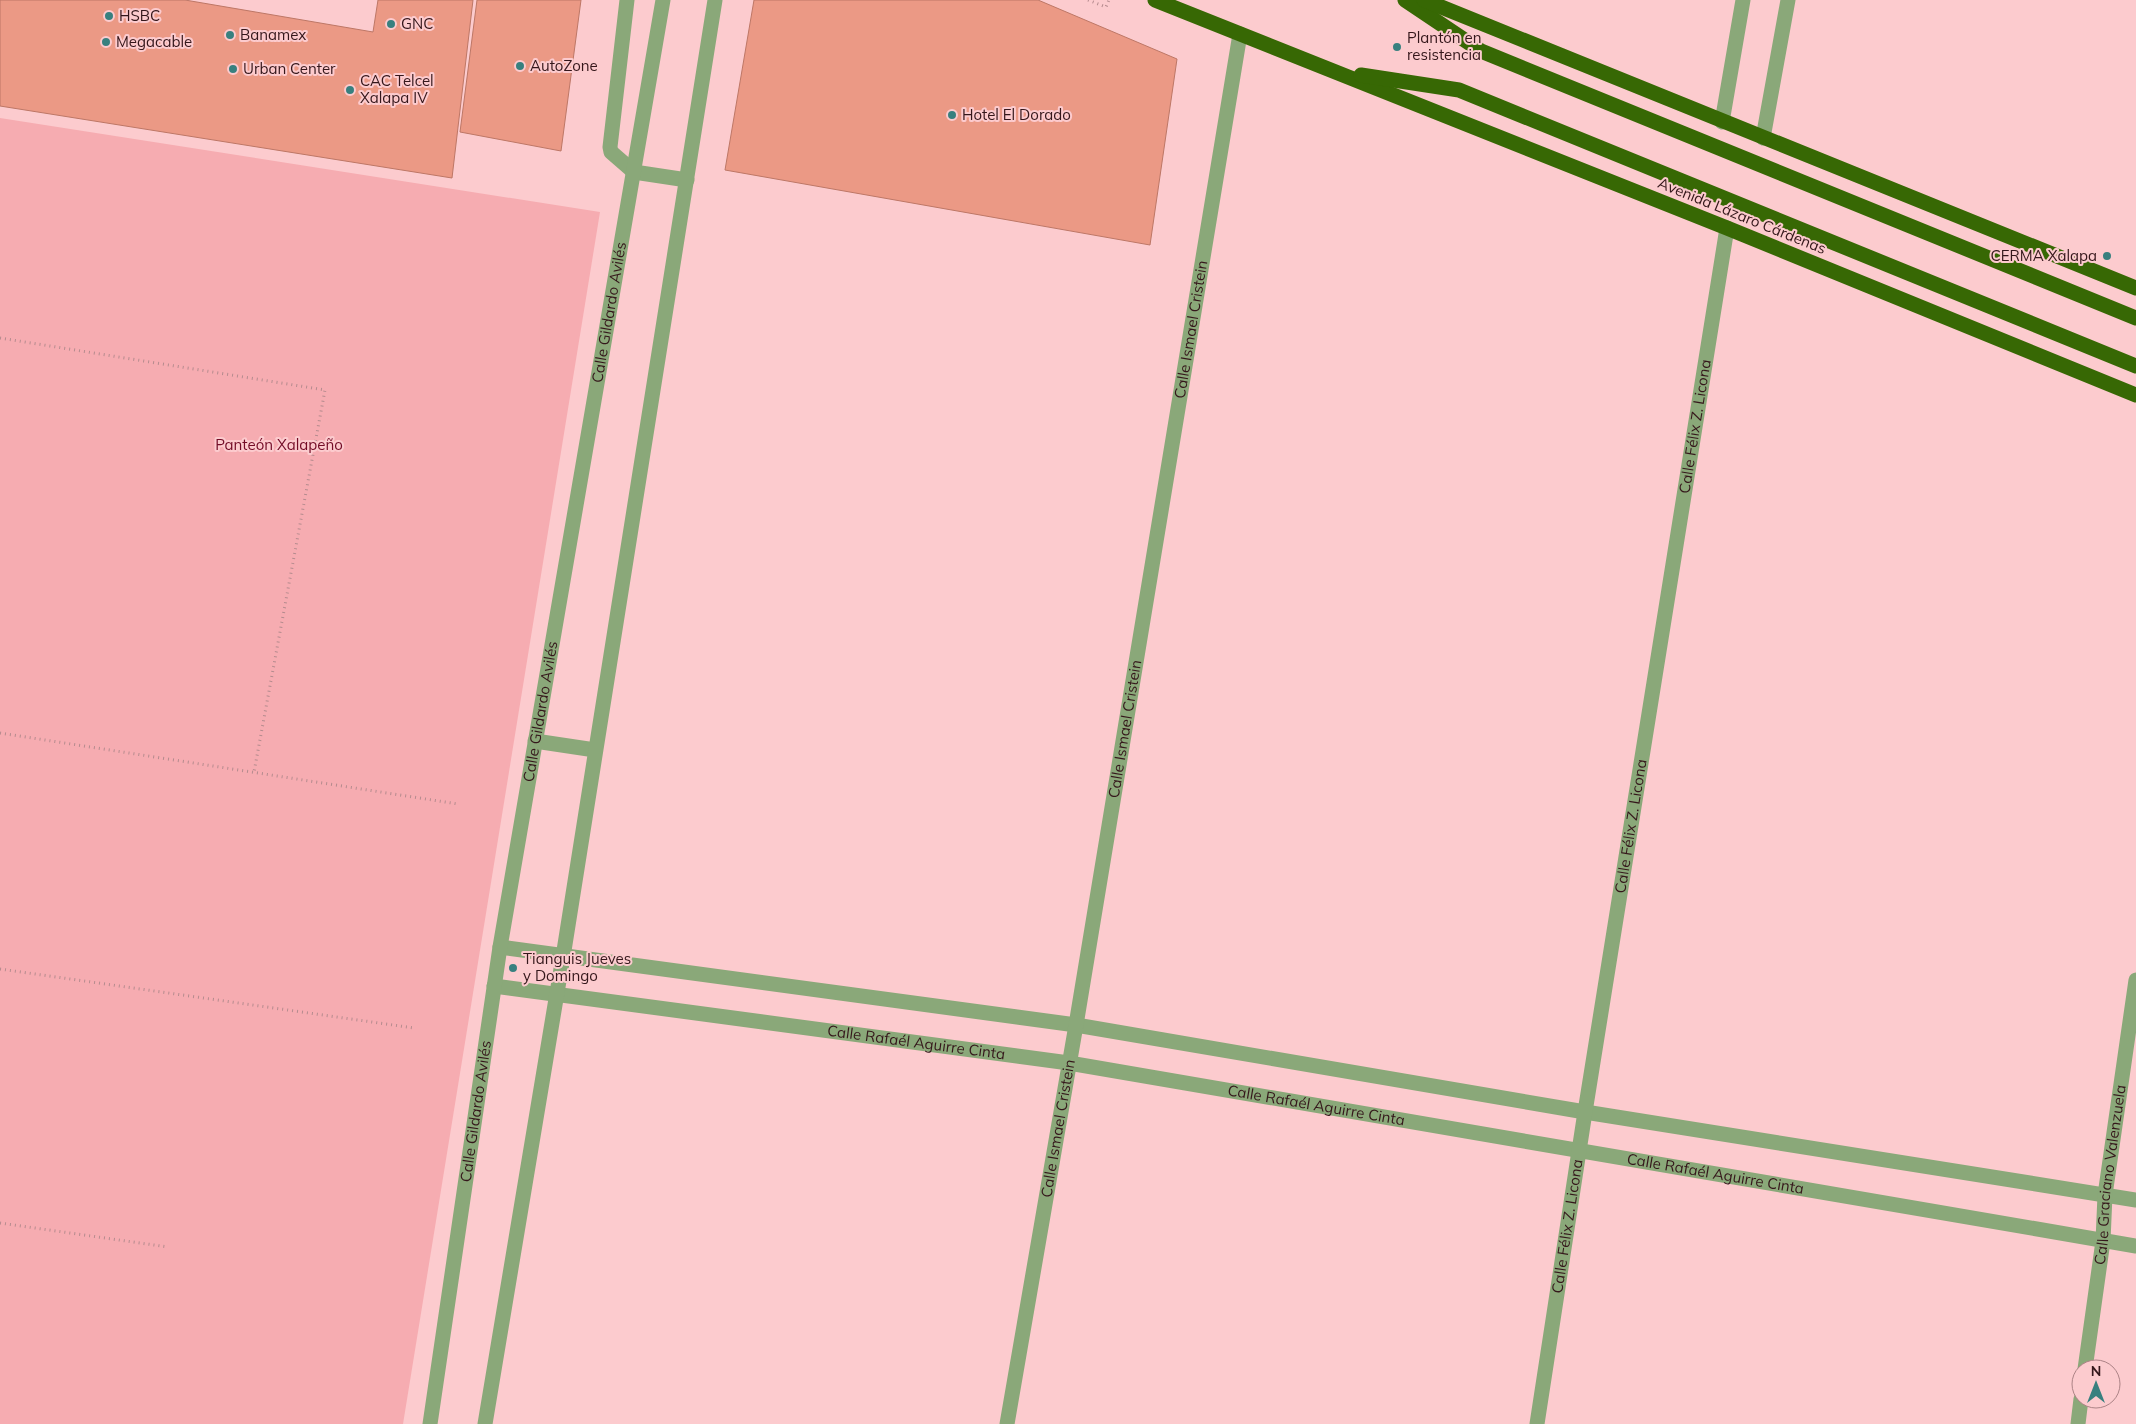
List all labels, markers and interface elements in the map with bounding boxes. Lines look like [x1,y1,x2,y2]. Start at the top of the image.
place label: HSBC [119,6,160,25]
marker: HSBC [103,10,115,22]
place label: GNC [401,14,433,33]
marker: GNC [385,18,397,30]
place label: Banamex [240,25,306,44]
place label: Plantón en resistencia [1407,28,1482,64]
marker: Banamex [224,29,236,41]
place label: Megacable [116,32,192,51]
marker: Megacable [100,36,112,48]
marker: Plantón en resistencia [1391,41,1403,53]
place label: AutoZone [530,56,598,75]
place label: Urban Center [243,59,336,78]
marker: AutoZone [514,60,526,72]
marker: Urban Center [227,63,239,75]
place label: CAC Telcel Xalapa IV [360,71,434,107]
marker: CAC Telcel Xalapa IV [344,84,356,96]
place label: Hotel El Dorado [962,105,1071,124]
marker: Hotel El Dorado [946,109,958,121]
street label: Avenida Lázaro Cárdenas [1655,173,1829,258]
street label: Calle Gildardo Avilés [587,240,630,384]
place label: CERMA Xalapa [1990,246,2097,265]
marker: CERMA Xalapa [2101,250,2113,262]
street label: Calle Ismael Cristein [1170,259,1211,400]
street label: Calle Félix Z. Licona [1674,358,1715,495]
park label: Panteón Xalapeño [215,435,343,454]
street label: Calle Gildardo Avilés [519,640,561,783]
street label: Calle Ismael Cristein [1104,658,1145,799]
street label: Calle Félix Z. Licona [1610,758,1651,895]
place label: Tianguis Jueves y Domingo [523,949,631,985]
marker: Tianguis Jueves y Domingo [507,962,519,974]
street label: Calle Rafaél Aguirre Cinta [826,1021,1006,1063]
street label: Calle Gildardo Avilés [456,1039,495,1183]
street label: Calle Ismael Cristein [1036,1058,1079,1199]
street label: Calle Rafaél Aguirre Cinta [1226,1080,1406,1129]
street label: Calle Graciano Valenzuela [2090,1083,2130,1266]
street label: Calle Rafaél Aguirre Cinta [1625,1149,1806,1198]
street label: Calle Félix Z. Licona [1547,1158,1587,1295]
north arrow [2071,1359,2121,1409]
text: N [2091,1362,2101,1380]

